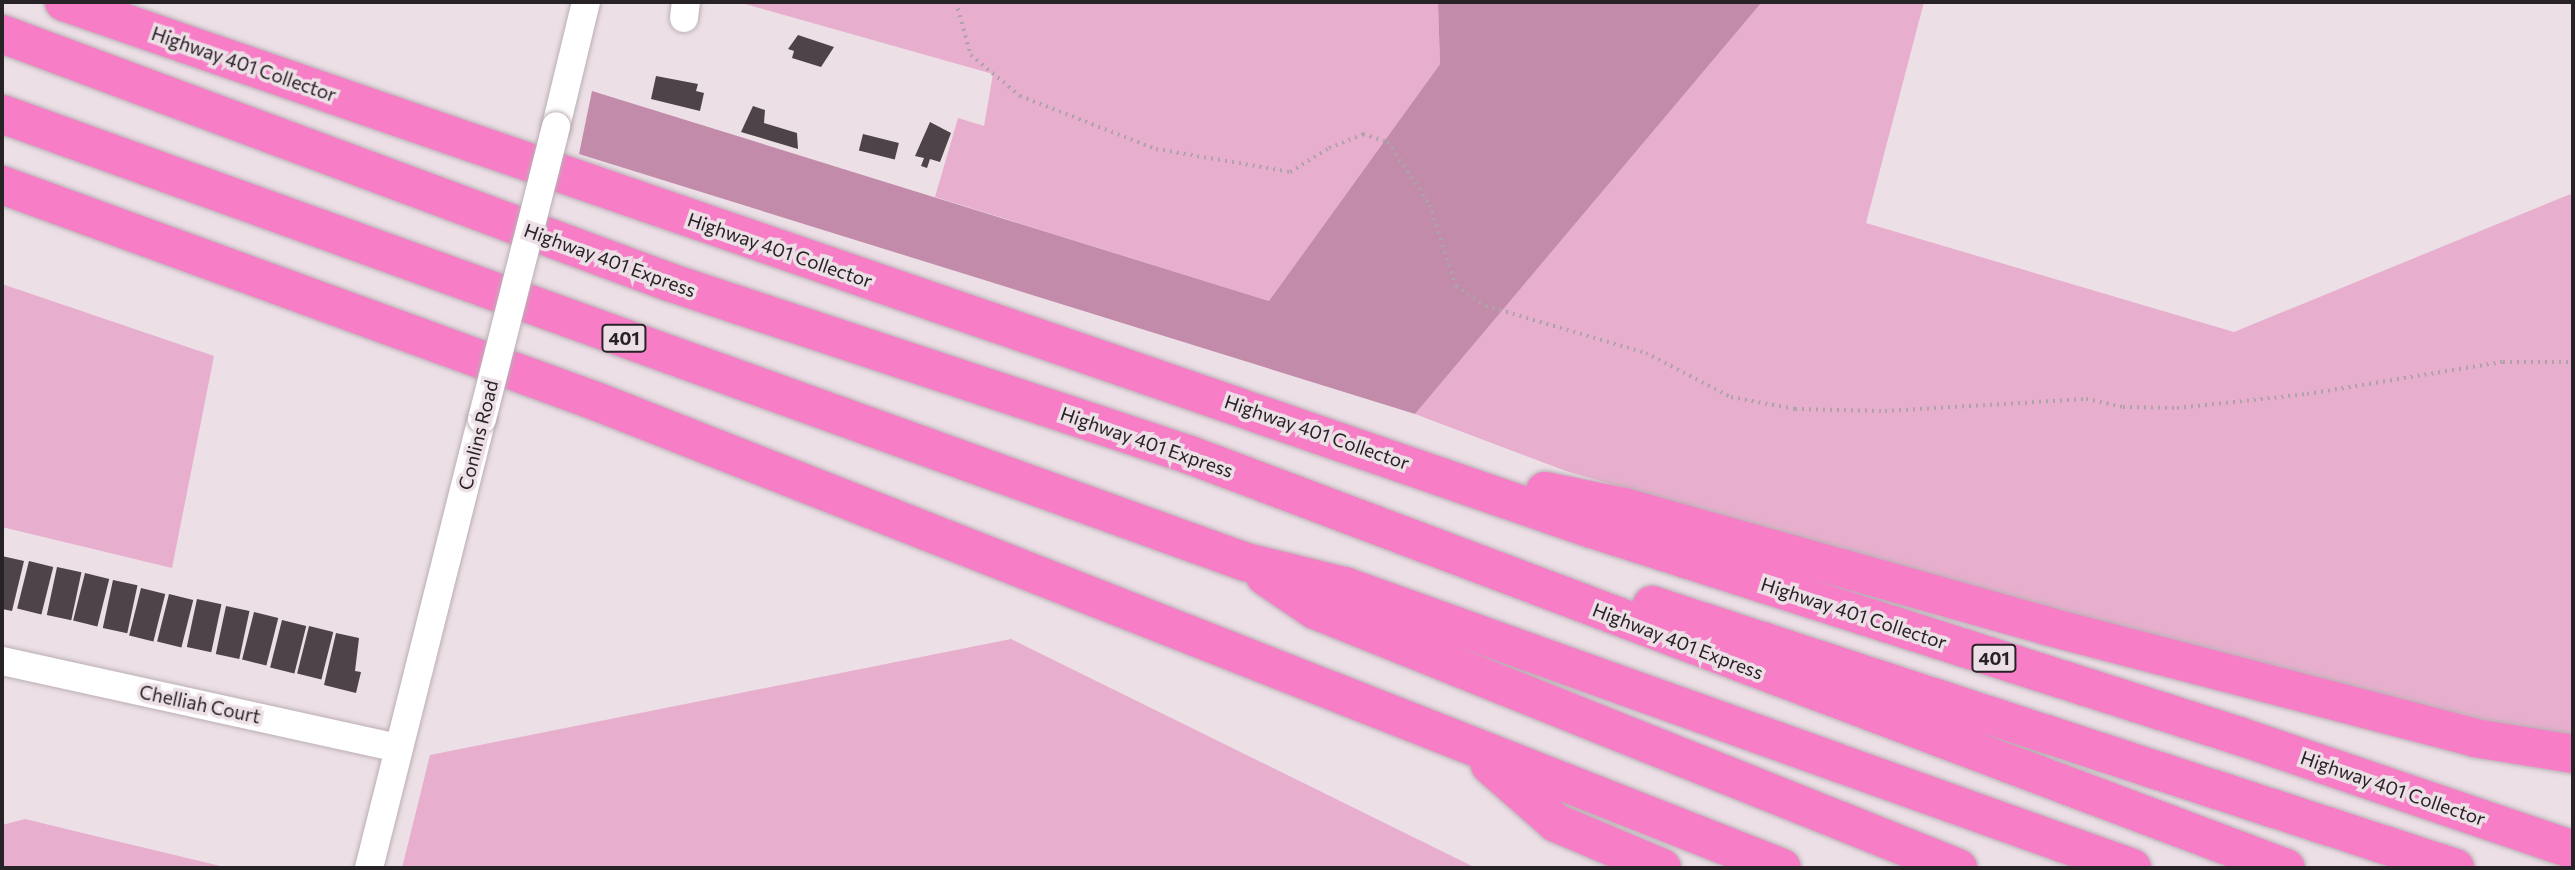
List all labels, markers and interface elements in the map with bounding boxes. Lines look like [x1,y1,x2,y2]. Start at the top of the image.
street label: Highway 401 Collector [149,22,339,106]
street label: Highway 401 Collector [685,208,875,292]
street label: Highway 401 Express [521,218,699,302]
road number: 401 [601,324,647,352]
street label: Conlins Road [453,378,503,492]
street label: Highway 401 Collector [1222,390,1412,474]
street label: Highway 401 Express [1058,402,1236,482]
street label: Highway 401 Collector [1758,572,1950,654]
street label: Highway 401 Express [1589,598,1767,684]
road number: 401 [1971,644,2017,672]
street label: Chelliah Court [137,680,263,728]
street label: Highway 401 Collector [2298,746,2488,830]

